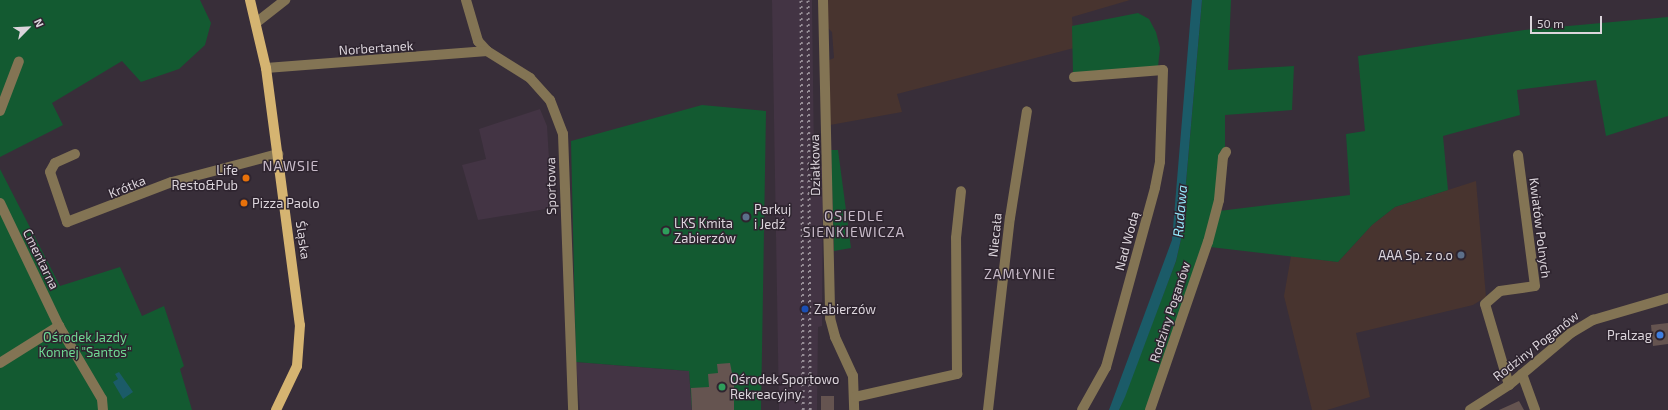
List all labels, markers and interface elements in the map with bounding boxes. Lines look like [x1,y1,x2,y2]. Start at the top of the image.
north arrow [8,8,48,48]
scale bar [1532,8,1604,34]
text: 50 m [1537,16,1564,30]
text: N [32,17,47,29]
street label: Norbertanek [338,38,414,58]
street label: Działkowa [807,134,823,196]
street label: Sportowa [543,157,559,215]
district label: NAWSIE [263,158,319,174]
place label: Life Resto&Pub [172,163,238,194]
street label: Krótka [106,172,148,202]
marker: Life Resto&Pub [241,173,251,183]
street label: Kwiatów Polnych [1526,177,1554,279]
water label: Rudawa [1169,184,1191,238]
place label: Pizza Paolo [252,195,320,211]
marker: Pizza Paolo [239,198,249,208]
place label: Parkuj i Jedź [754,202,791,233]
district label: OSIEDLE SIENKIEWICZA [803,208,905,240]
street label: Nad Wodą [1112,210,1142,272]
marker: Parkuj i Jedź [741,212,751,222]
street label: Niecała [985,212,1005,258]
place label: LKS Kmita Zabierzów [674,216,736,247]
street label: Śląska [293,220,313,260]
street label: Cmentarna [20,226,62,292]
marker: LKS Kmita Zabierzów [661,226,671,236]
place label: AAA Sp. z o.o [1378,247,1453,263]
marker: AAA Sp. z o.o [1456,250,1466,260]
street label: Rodziny Poganów [1146,260,1194,364]
district label: ZAMŁYNIE [984,266,1056,282]
place label: Zabierzów [814,301,876,317]
marker: Zabierzów [799,303,811,315]
street label: Rodziny Poganów [1490,308,1582,384]
place label: Pralzag [1607,327,1652,343]
park label: Ośrodek Jazdy Konnej "Santos" [38,330,132,361]
marker: Pralzag [1655,330,1665,340]
place label: Ośrodek Sportowo Rekreacyjny [730,372,839,403]
marker: Ośrodek Sportowo Rekreacyjny [717,382,727,392]

